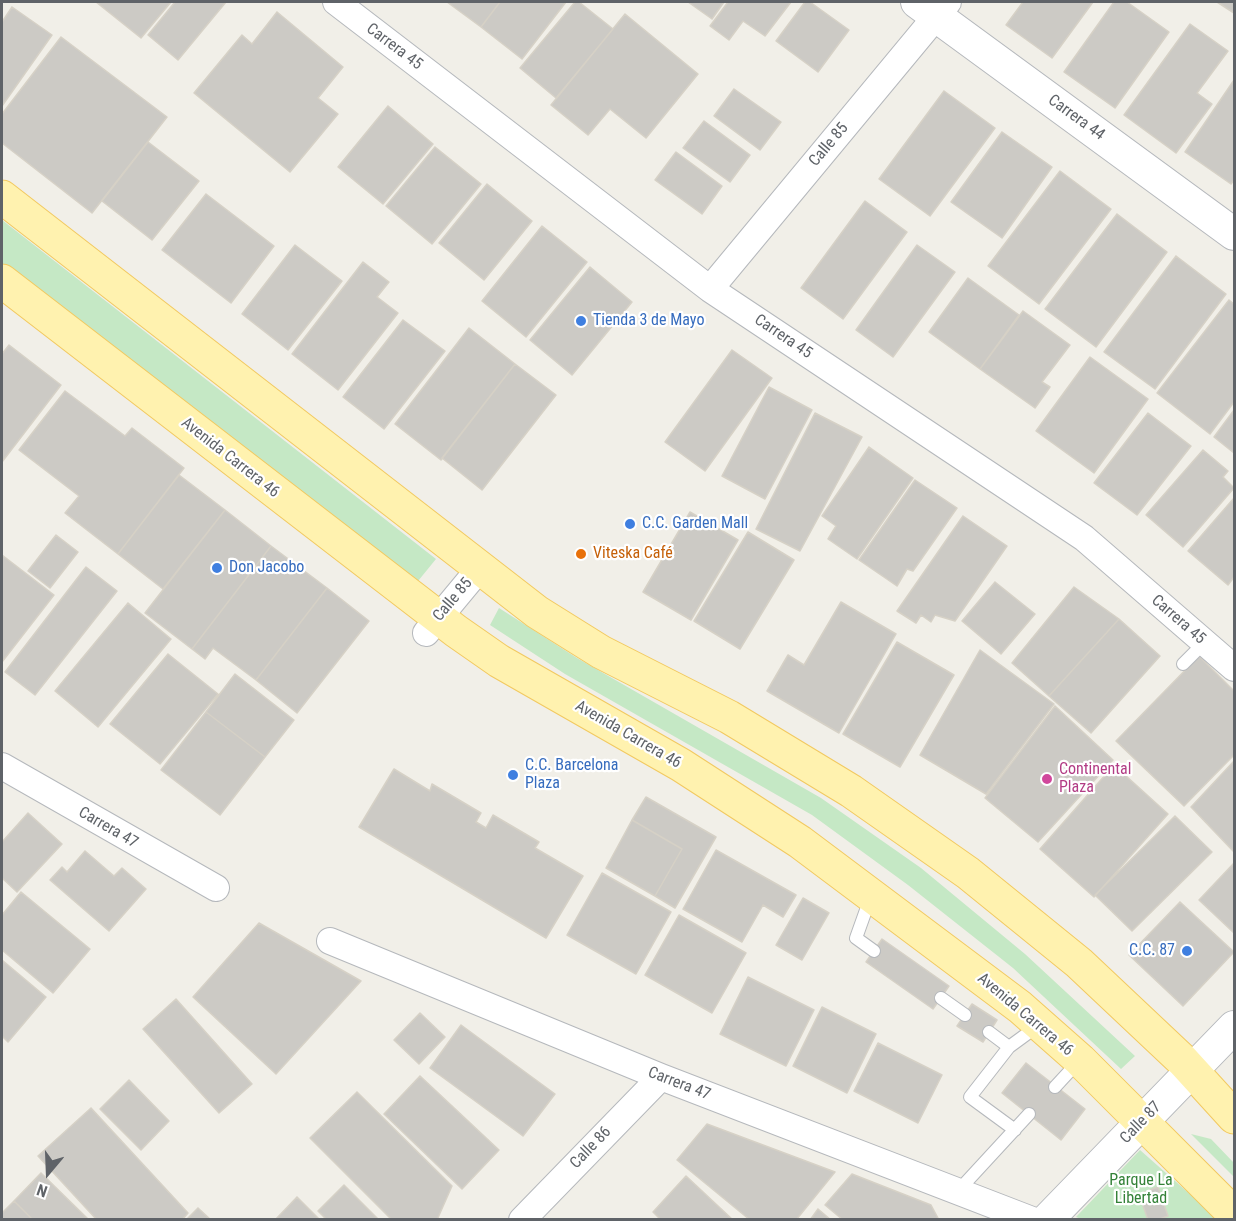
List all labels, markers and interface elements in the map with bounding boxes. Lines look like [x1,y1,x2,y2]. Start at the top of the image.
street label: Carrera 45 [362,20,426,74]
street label: Carrera 44 [1044,91,1108,145]
street label: Calle 85 [805,119,853,171]
place label: Tienda 3 de Mayo [593,311,704,331]
street label: Carrera 45 [750,311,816,363]
marker: Tienda 3 de Mayo [574,314,588,328]
street label: Avenida Carrera 46 [177,414,283,502]
place label: C.C. Garden Mall [642,514,748,534]
marker: C.C. Garden Mall [623,517,637,531]
place label: Viteska Café [593,544,673,564]
marker: Viteska Café [574,547,588,561]
place label: Don Jacobo [229,558,304,578]
marker: Don Jacobo [210,561,224,575]
street label: Calle 85 [429,574,477,626]
street label: Carrera 45 [1147,591,1209,649]
street label: Avenida Carrera 46 [572,697,684,773]
place label: C.C. Barcelona Plaza [525,756,618,794]
place label: Continental Plaza [1059,760,1131,798]
marker: C.C. Barcelona Plaza [506,768,520,782]
marker: Continental Plaza [1040,772,1054,786]
street label: Carrera 47 [75,803,141,853]
place label: C.C. 87 [1129,941,1175,961]
marker: C.C. 87 [1180,944,1194,958]
street label: Avenida Carrera 46 [973,969,1077,1061]
street label: Carrera 47 [645,1063,713,1105]
street label: Calle 87 [1116,1098,1166,1148]
street label: Calle 86 [566,1123,616,1173]
north arrow [18,1143,78,1203]
park label: Parque La Libertad [1109,1171,1173,1209]
text: N [34,1180,50,1201]

